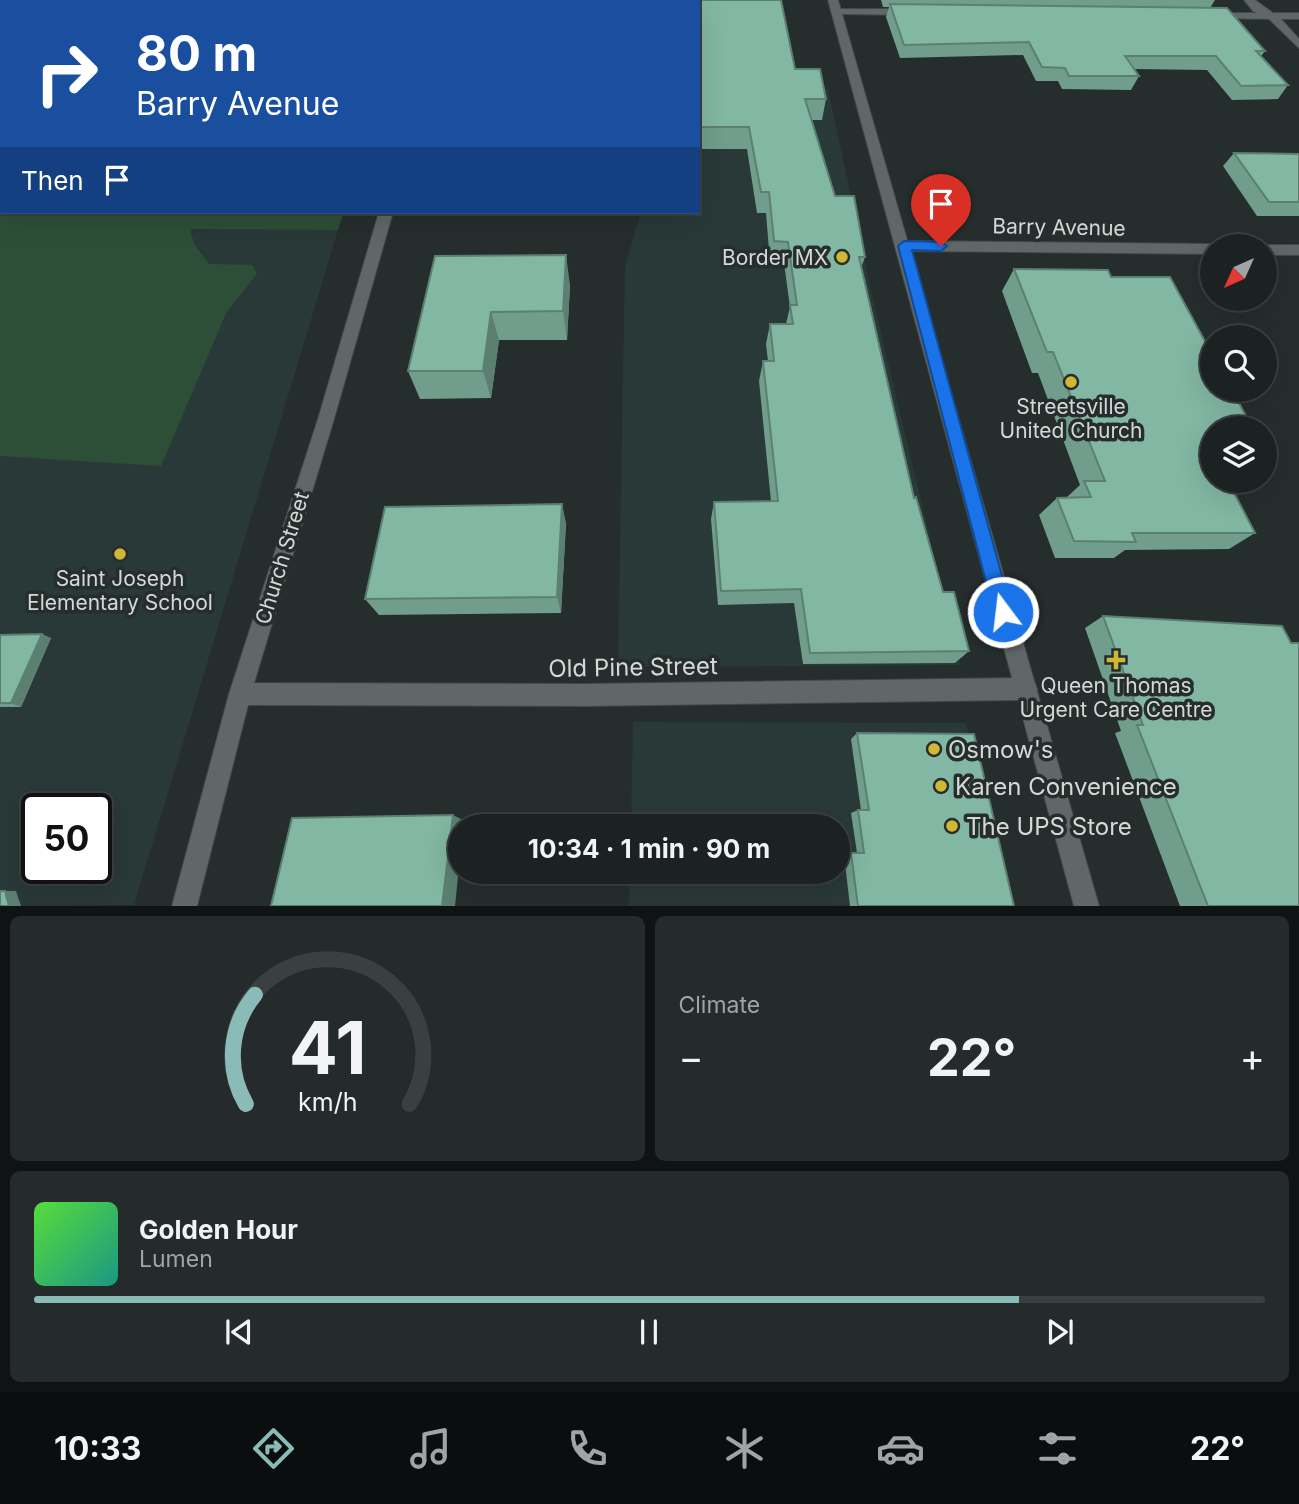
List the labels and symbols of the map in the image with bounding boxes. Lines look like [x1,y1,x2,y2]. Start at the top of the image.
pin [911,174,971,246]
street label: Barry Avenue [992,213,1126,241]
north arrow [1200,234,1278,312]
place label: Border MX [722,245,828,270]
marker: Border MX [834,249,850,265]
marker: Streetsville United Church [1063,374,1079,390]
place label: Streetsville United Church [1000,394,1142,443]
street label: Church Street [250,489,314,627]
marker: Saint Joseph Elementary School [112,546,128,562]
place label: Saint Joseph Elementary School [27,566,213,615]
position arrow [966,575,1040,649]
marker: Queen Thomas Urgent Care Centre [1106,650,1126,670]
street label: Old Pine Street [548,651,718,683]
place label: Queen Thomas Urgent Care Centre [1020,673,1213,722]
place label: Osmow's [948,735,1054,764]
marker: Osmow's [926,741,942,757]
place label: Karen Convenience [955,772,1177,801]
marker: Karen Convenience [933,778,949,794]
speed limit sign: 50 [21,793,112,884]
place label: The UPS Store [966,812,1132,841]
marker: The UPS Store [944,818,960,834]

